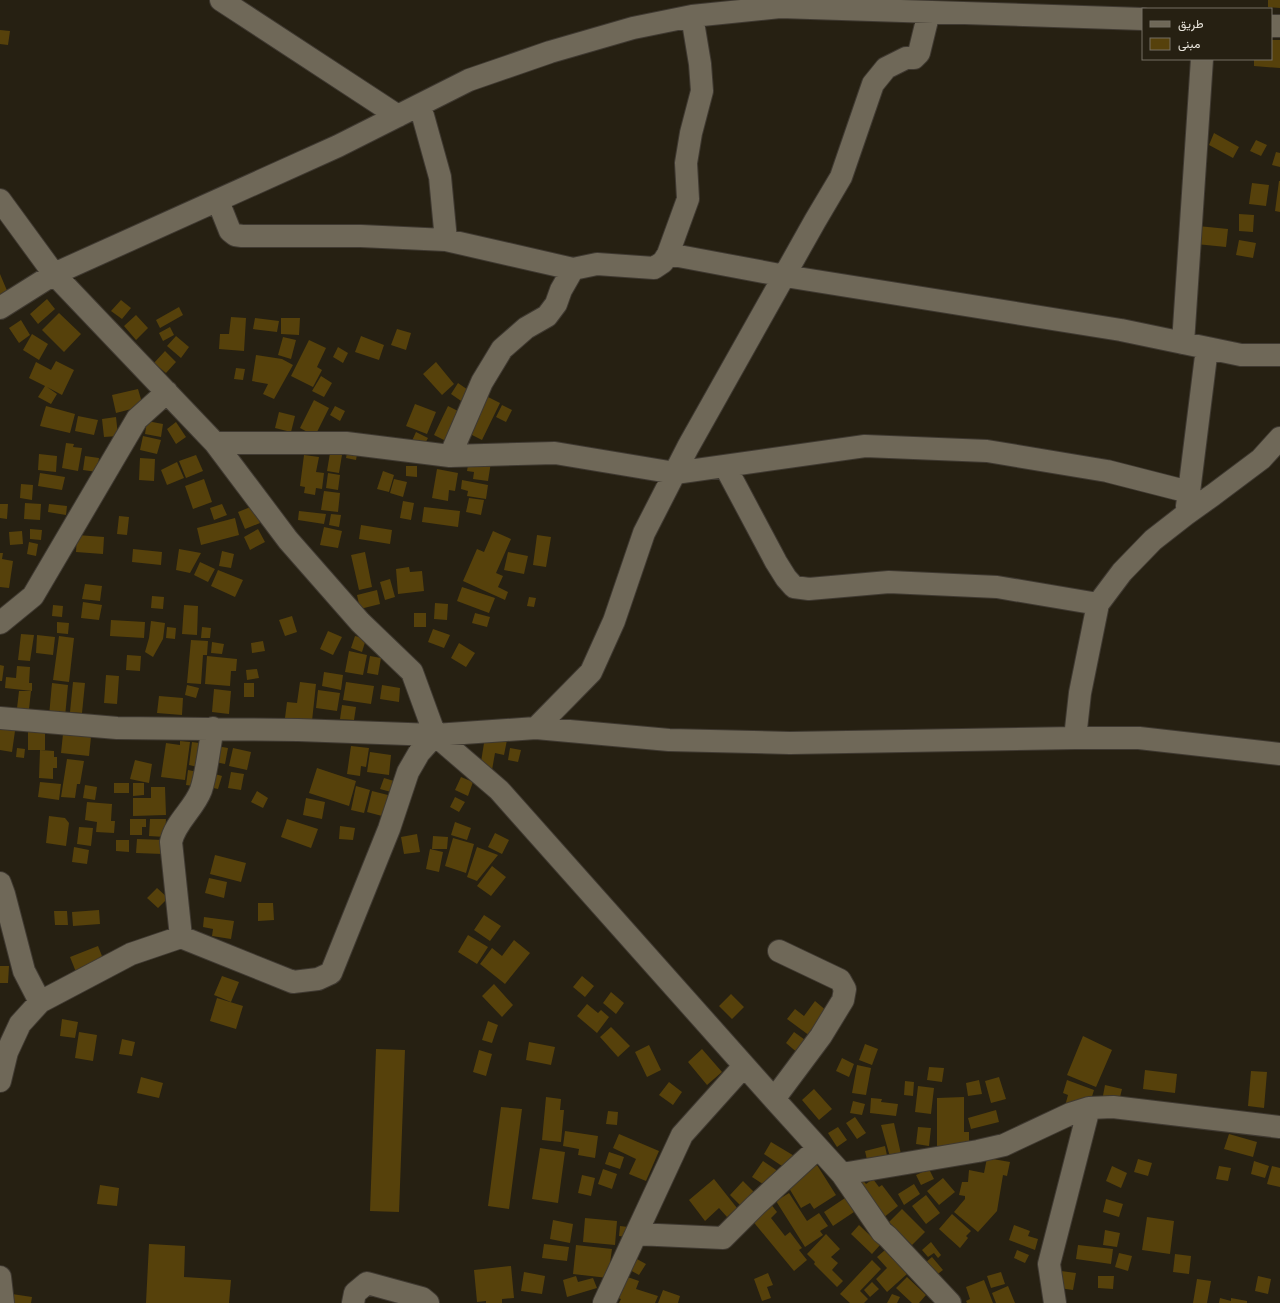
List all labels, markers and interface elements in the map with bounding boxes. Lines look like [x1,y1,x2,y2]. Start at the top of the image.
legend [1142,8,1272,60]
text: طريق [1178,17,1204,32]
text: مبنى [1178,37,1200,52]

